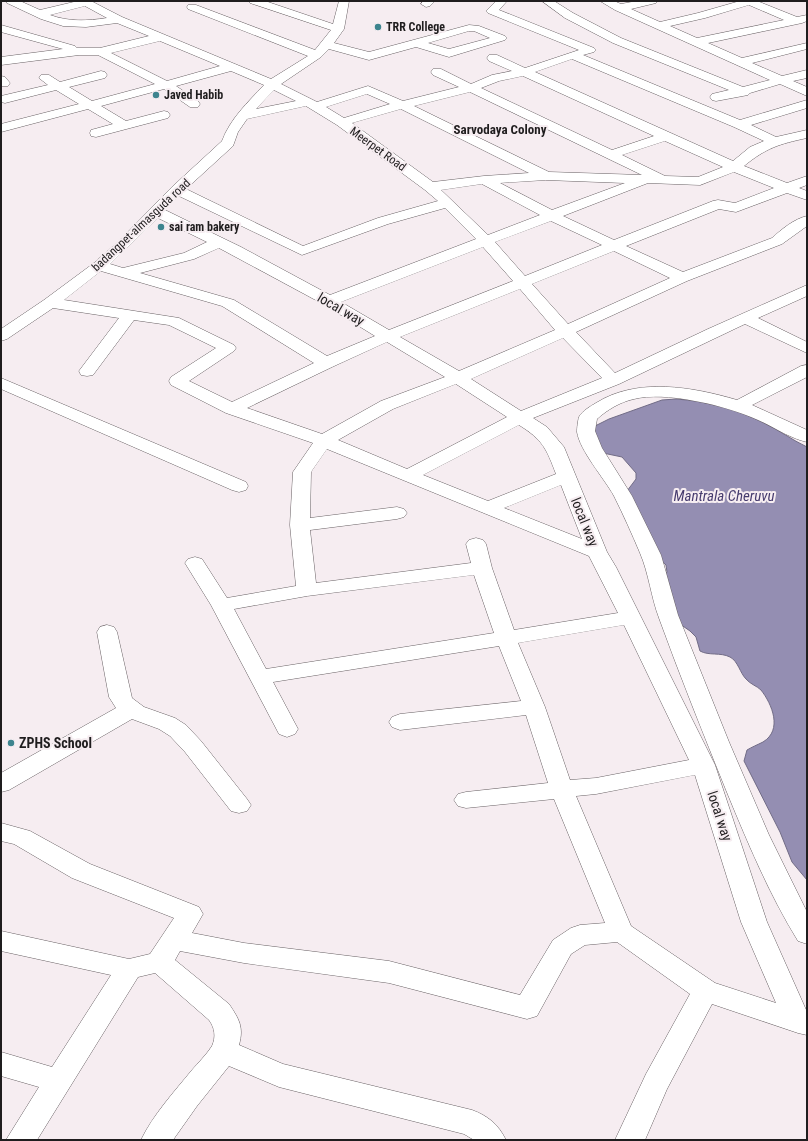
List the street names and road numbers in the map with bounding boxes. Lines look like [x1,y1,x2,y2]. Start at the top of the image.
street label: Meerpet Road [347,124,409,174]
street label: badangpet-almasguda road [89,176,193,274]
street label: local way [315,289,367,329]
street label: local way [568,495,602,549]
street label: local way [704,789,736,843]

